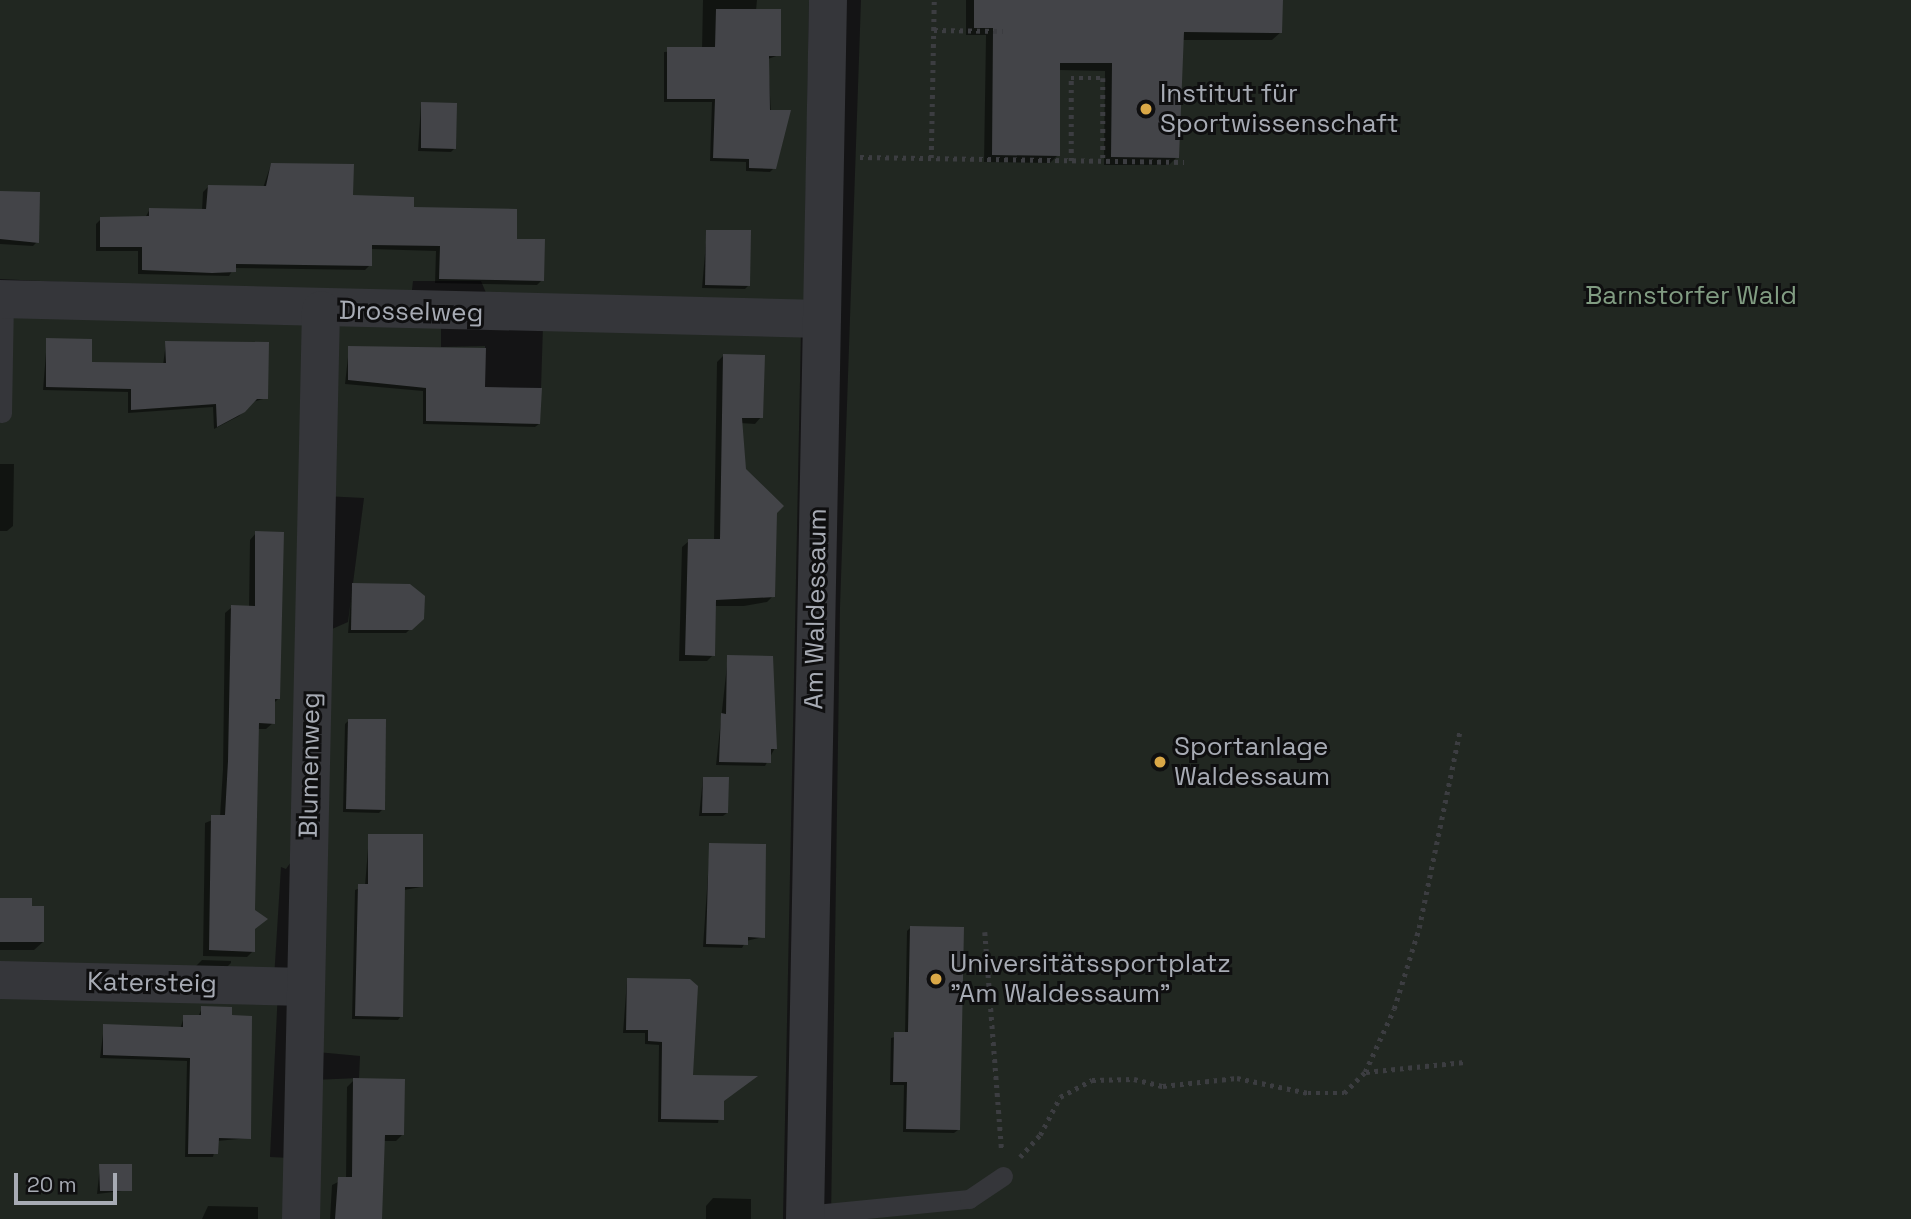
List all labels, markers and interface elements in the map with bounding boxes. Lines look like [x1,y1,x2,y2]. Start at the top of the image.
place label: Institut für Sportwissenschaft [1160,78,1399,140]
marker: Institut für Sportwissenschaft [1138,101,1154,117]
park label: Barnstorfer Wald [1585,280,1797,312]
street label: Drosselweg [339,295,483,329]
street label: Am Waldessaum [799,508,833,710]
street label: Blumenweg [293,692,327,838]
place label: Sportanlage Waldessaum [1174,731,1330,792]
marker: Sportanlage Waldessaum [1152,754,1168,770]
place label: Universitätssportplatz "Am Waldessaum" [950,948,1231,1010]
street label: Katersteig [87,966,217,1000]
marker: Universitätssportplatz "Am Waldessaum" [928,971,944,987]
scale bar [18,1160,121,1204]
text: 20 m [27,1171,77,1198]

